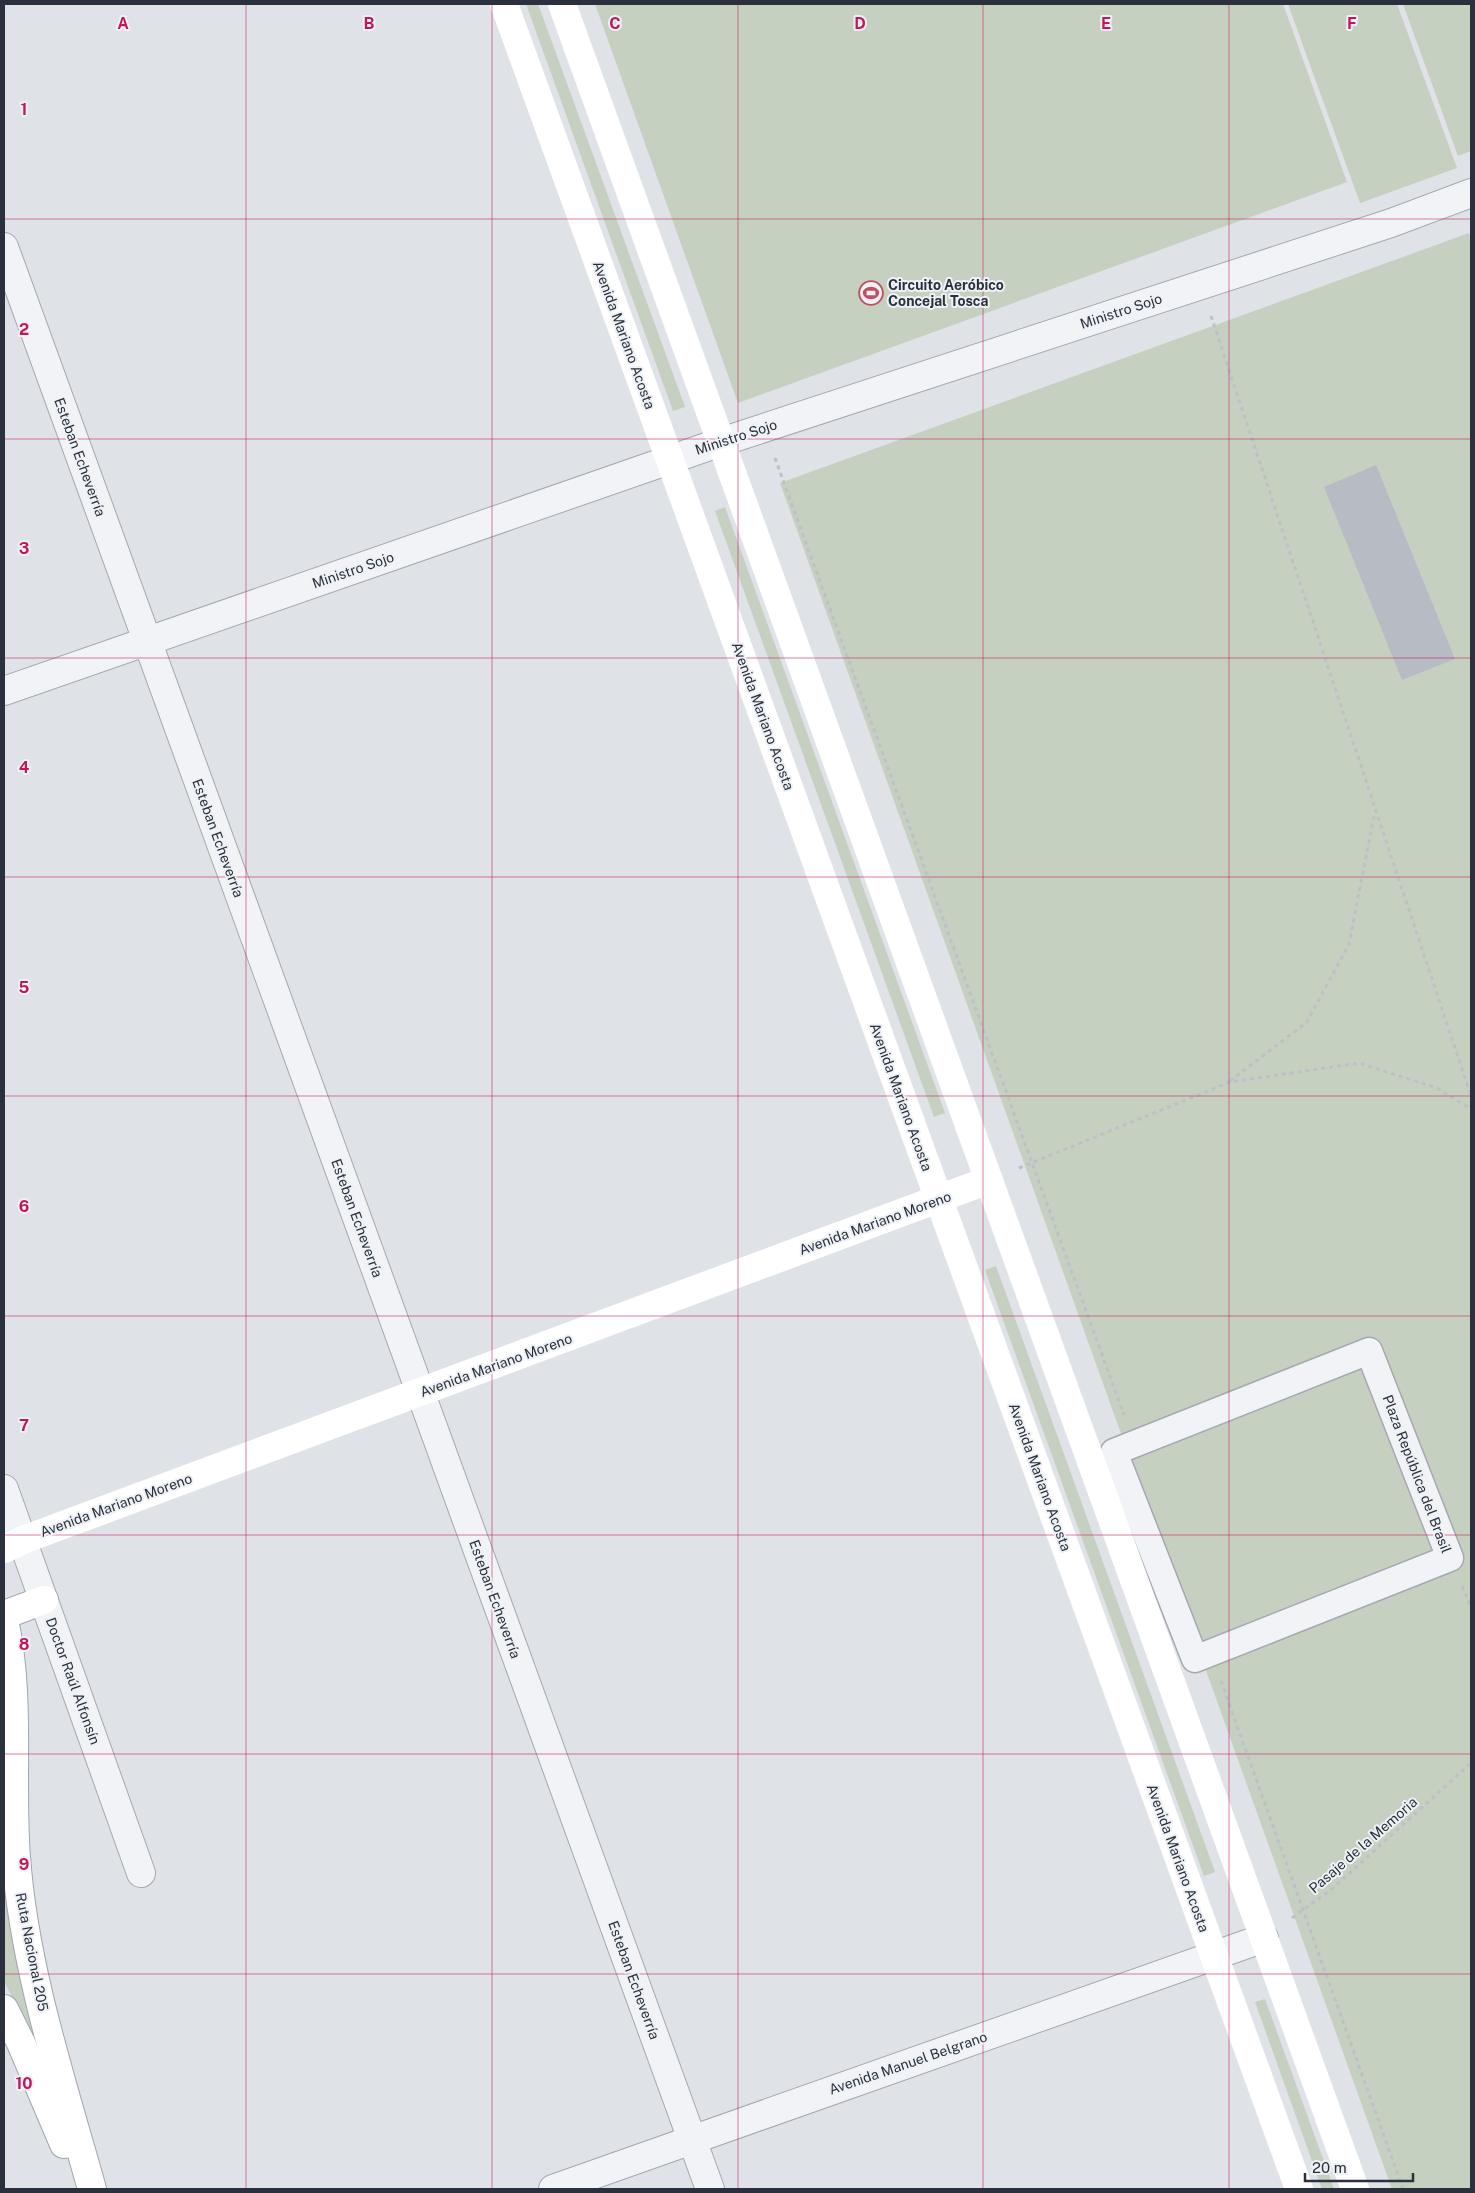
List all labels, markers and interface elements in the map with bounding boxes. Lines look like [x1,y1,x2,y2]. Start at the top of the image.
text: A [117,14,129,33]
text: B [364,14,375,33]
text: C [609,14,621,33]
text: D [854,14,866,33]
text: E [1101,14,1111,33]
text: F [1347,14,1357,33]
text: 1 [21,100,27,119]
street label: Avenida Mariano Acosta [590,259,658,411]
place label: Circuito Aeróbico Concejal Tosca [888,277,1004,309]
sports icon: Circuito Aeróbico Concejal Tosca [858,280,884,306]
street label: Ministro Sojo [1078,290,1164,332]
text: 2 [19,320,29,339]
street label: Esteban Echeverría [51,396,109,518]
street label: Ministro Sojo [693,416,779,458]
text: 3 [19,539,29,558]
street label: Ministro Sojo [310,549,396,591]
street label: Avenida Mariano Acosta [729,640,797,792]
text: 4 [19,758,30,777]
street label: Esteban Echeverría [189,777,247,899]
text: 5 [19,978,30,997]
street label: Avenida Mariano Acosta [867,1021,935,1173]
street label: Esteban Echeverría [328,1157,386,1279]
street label: Avenida Mariano Moreno [797,1188,953,1258]
text: 6 [19,1197,29,1216]
street label: Avenida Mariano Moreno [418,1330,574,1400]
street label: Plaza República del Brasil [1379,1393,1455,1555]
street label: Avenida Mariano Acosta [1006,1401,1074,1553]
text: 7 [19,1416,29,1435]
street label: Avenida Mariano Moreno [38,1470,194,1540]
street label: Esteban Echeverría [466,1538,524,1660]
street label: Doctor Raúl Alfonsín [43,1615,103,1747]
text: 8 [19,1635,30,1654]
street label: Avenida Mariano Acosta [1144,1782,1212,1934]
street label: Pasaje de la Memoria [1306,1794,1420,1896]
text: 9 [19,1855,29,1874]
street label: Ruta Nacional 205 [13,1891,51,2013]
street label: Esteban Echeverría [605,1919,663,2041]
street label: Avenida Manuel Belgrano [827,2028,989,2098]
text: 10 [15,2074,33,2093]
scale bar [1305,2150,1412,2182]
text: 20 m [1312,2159,1347,2176]

